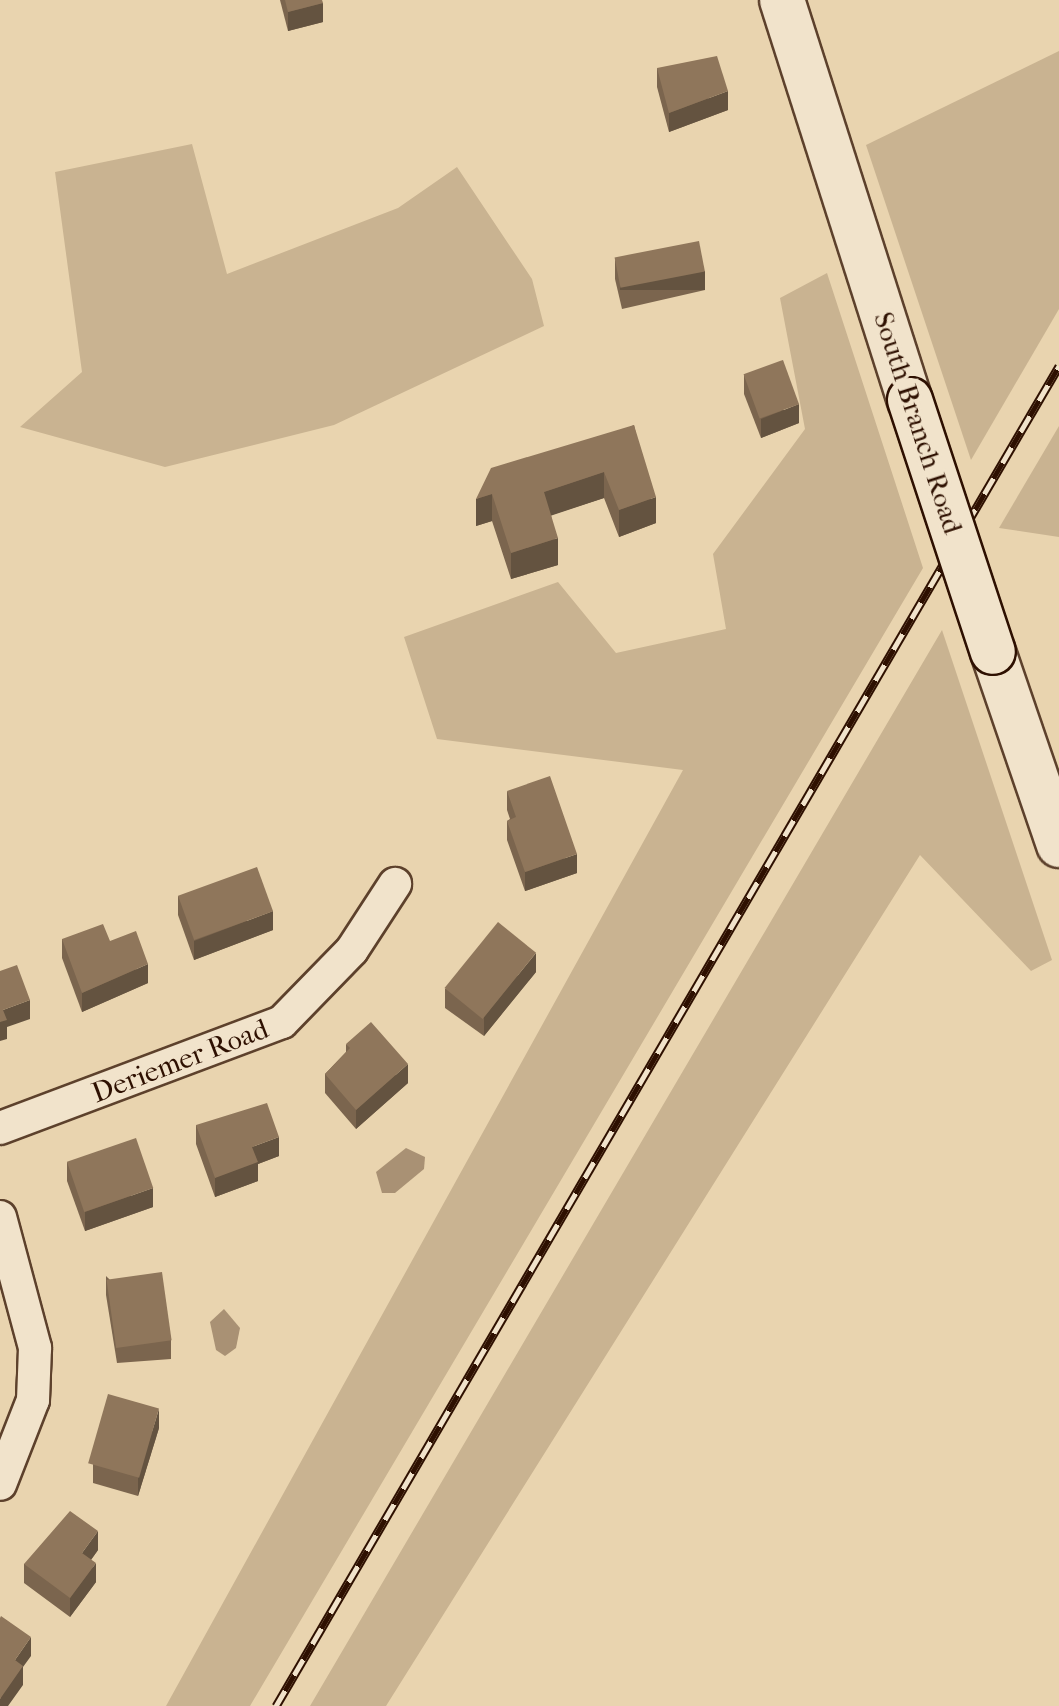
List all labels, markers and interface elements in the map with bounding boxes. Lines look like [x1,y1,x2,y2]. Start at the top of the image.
street label: South Branch Road [866,308,970,538]
street label: Deriemer Road [87,1012,273,1110]

